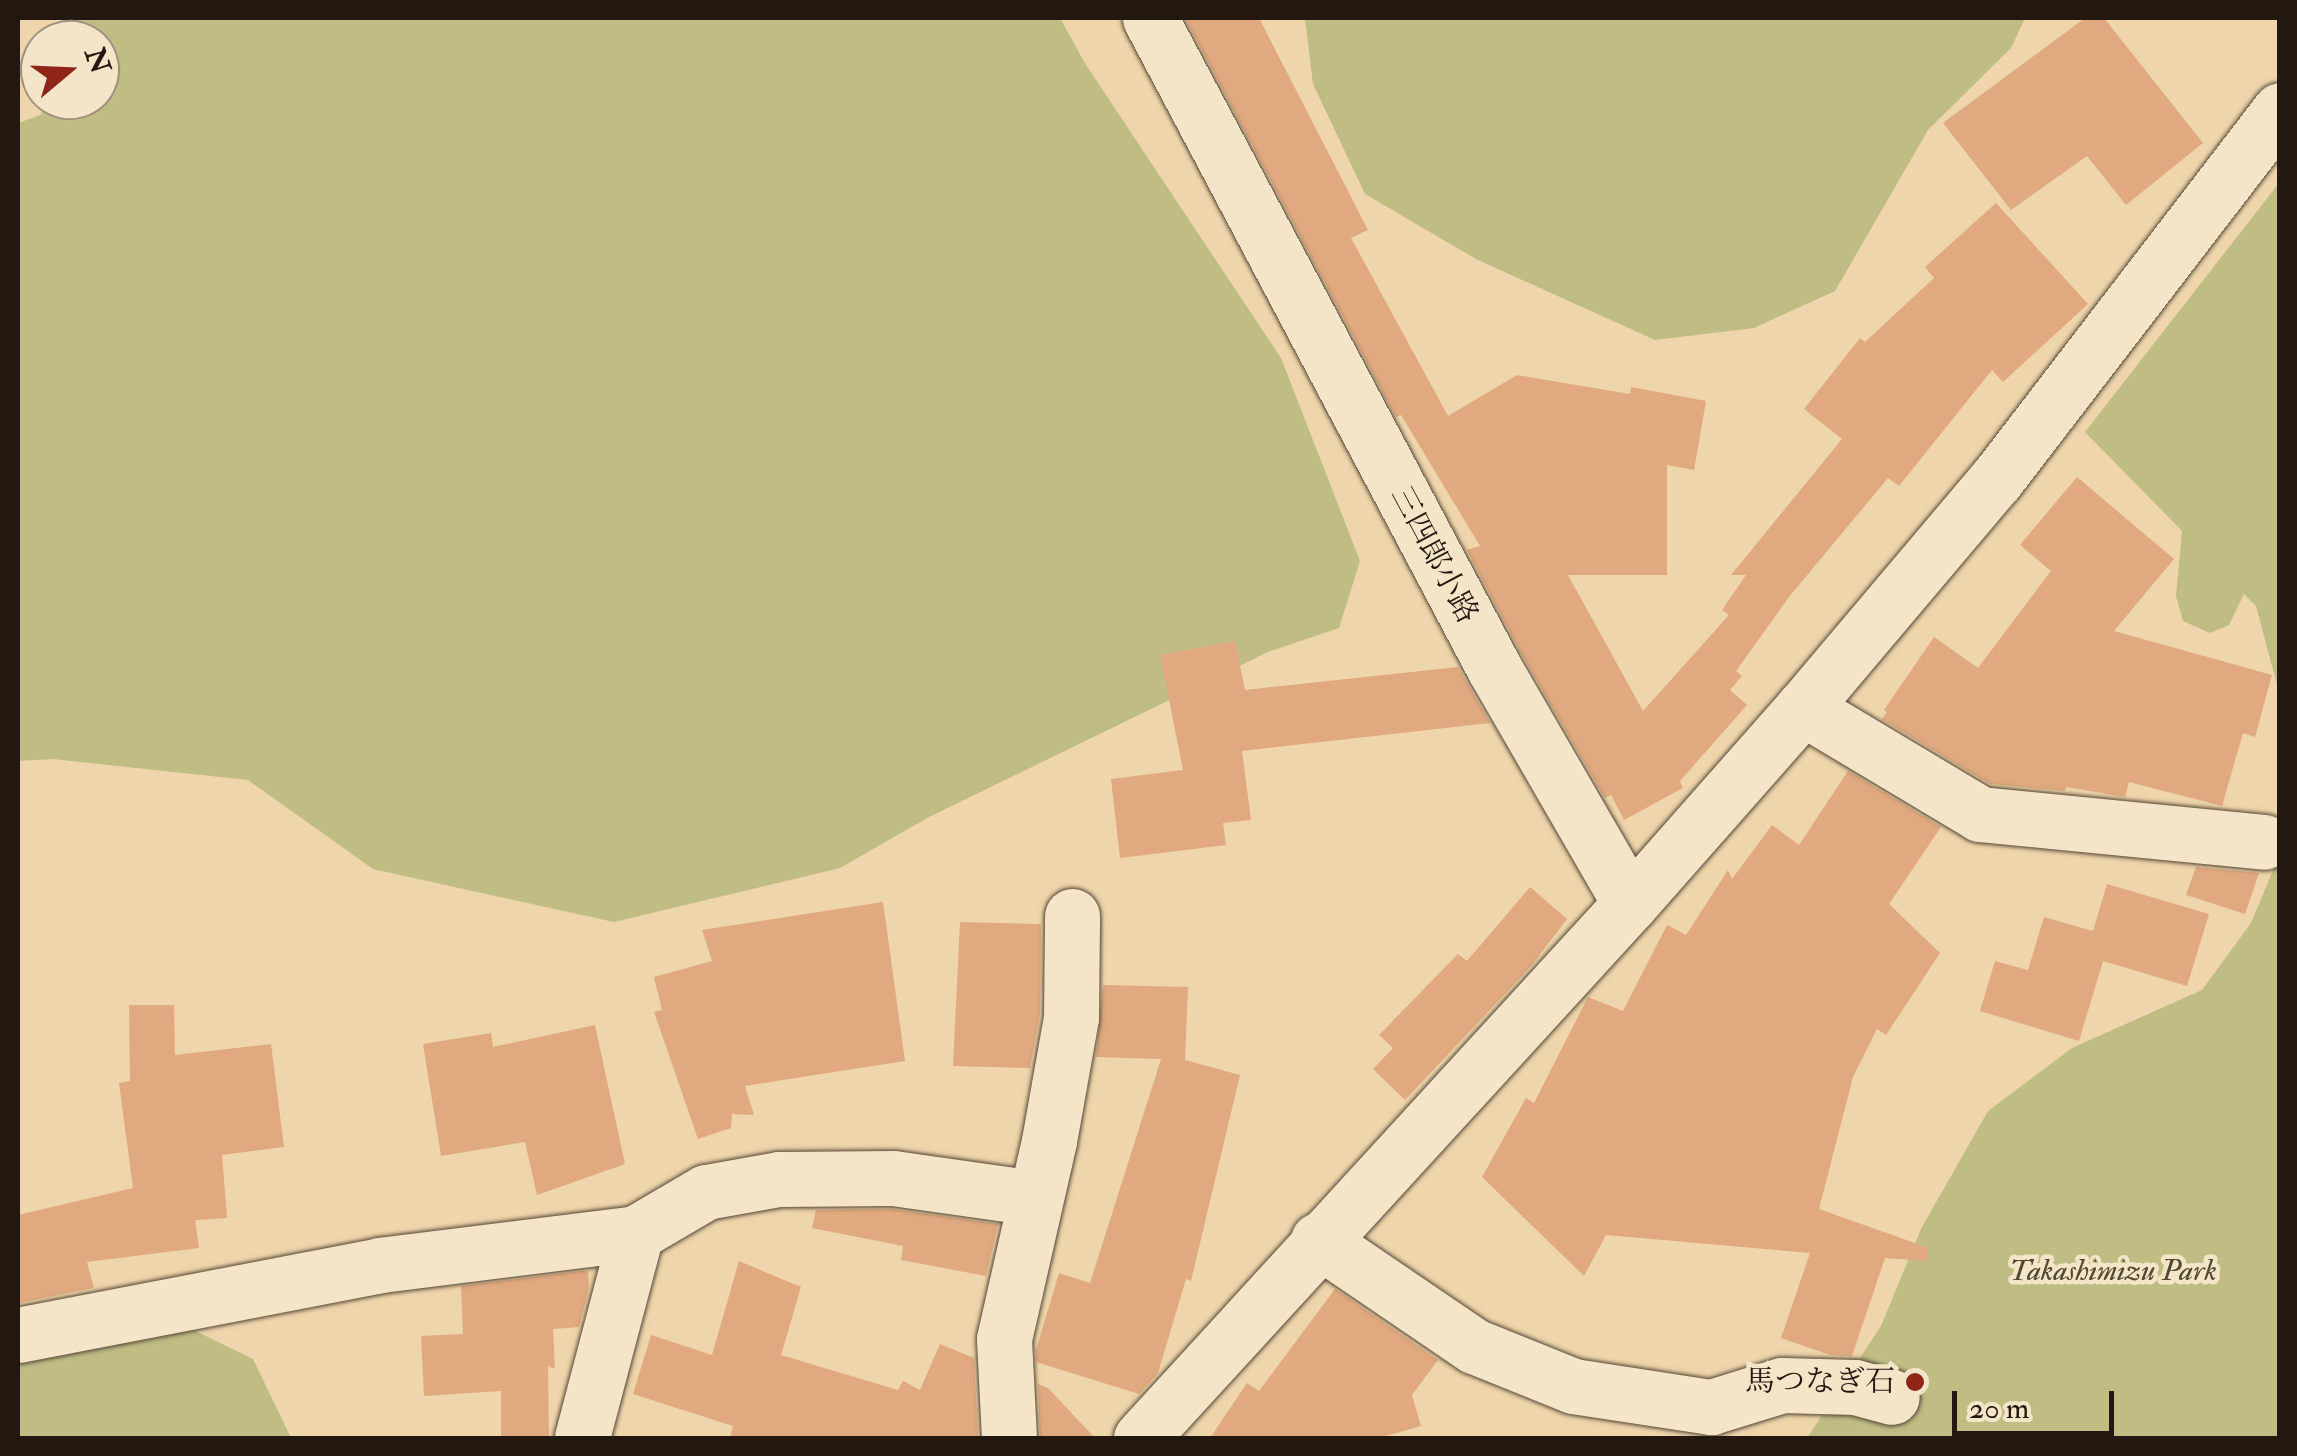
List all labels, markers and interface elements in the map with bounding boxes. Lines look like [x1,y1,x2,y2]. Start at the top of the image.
north arrow [20,20,120,120]
text: N [76,43,118,78]
street label: 三四郎小路 [1383,480,1485,630]
park label: Takashimizu Park [2009,1253,2217,1289]
place label: 馬つなぎ石 [1745,1364,1895,1400]
marker: 馬つなぎ石 [1904,1371,1926,1393]
scale bar [1957,1371,2120,1433]
text: 20 m [1969,1390,2029,1427]

